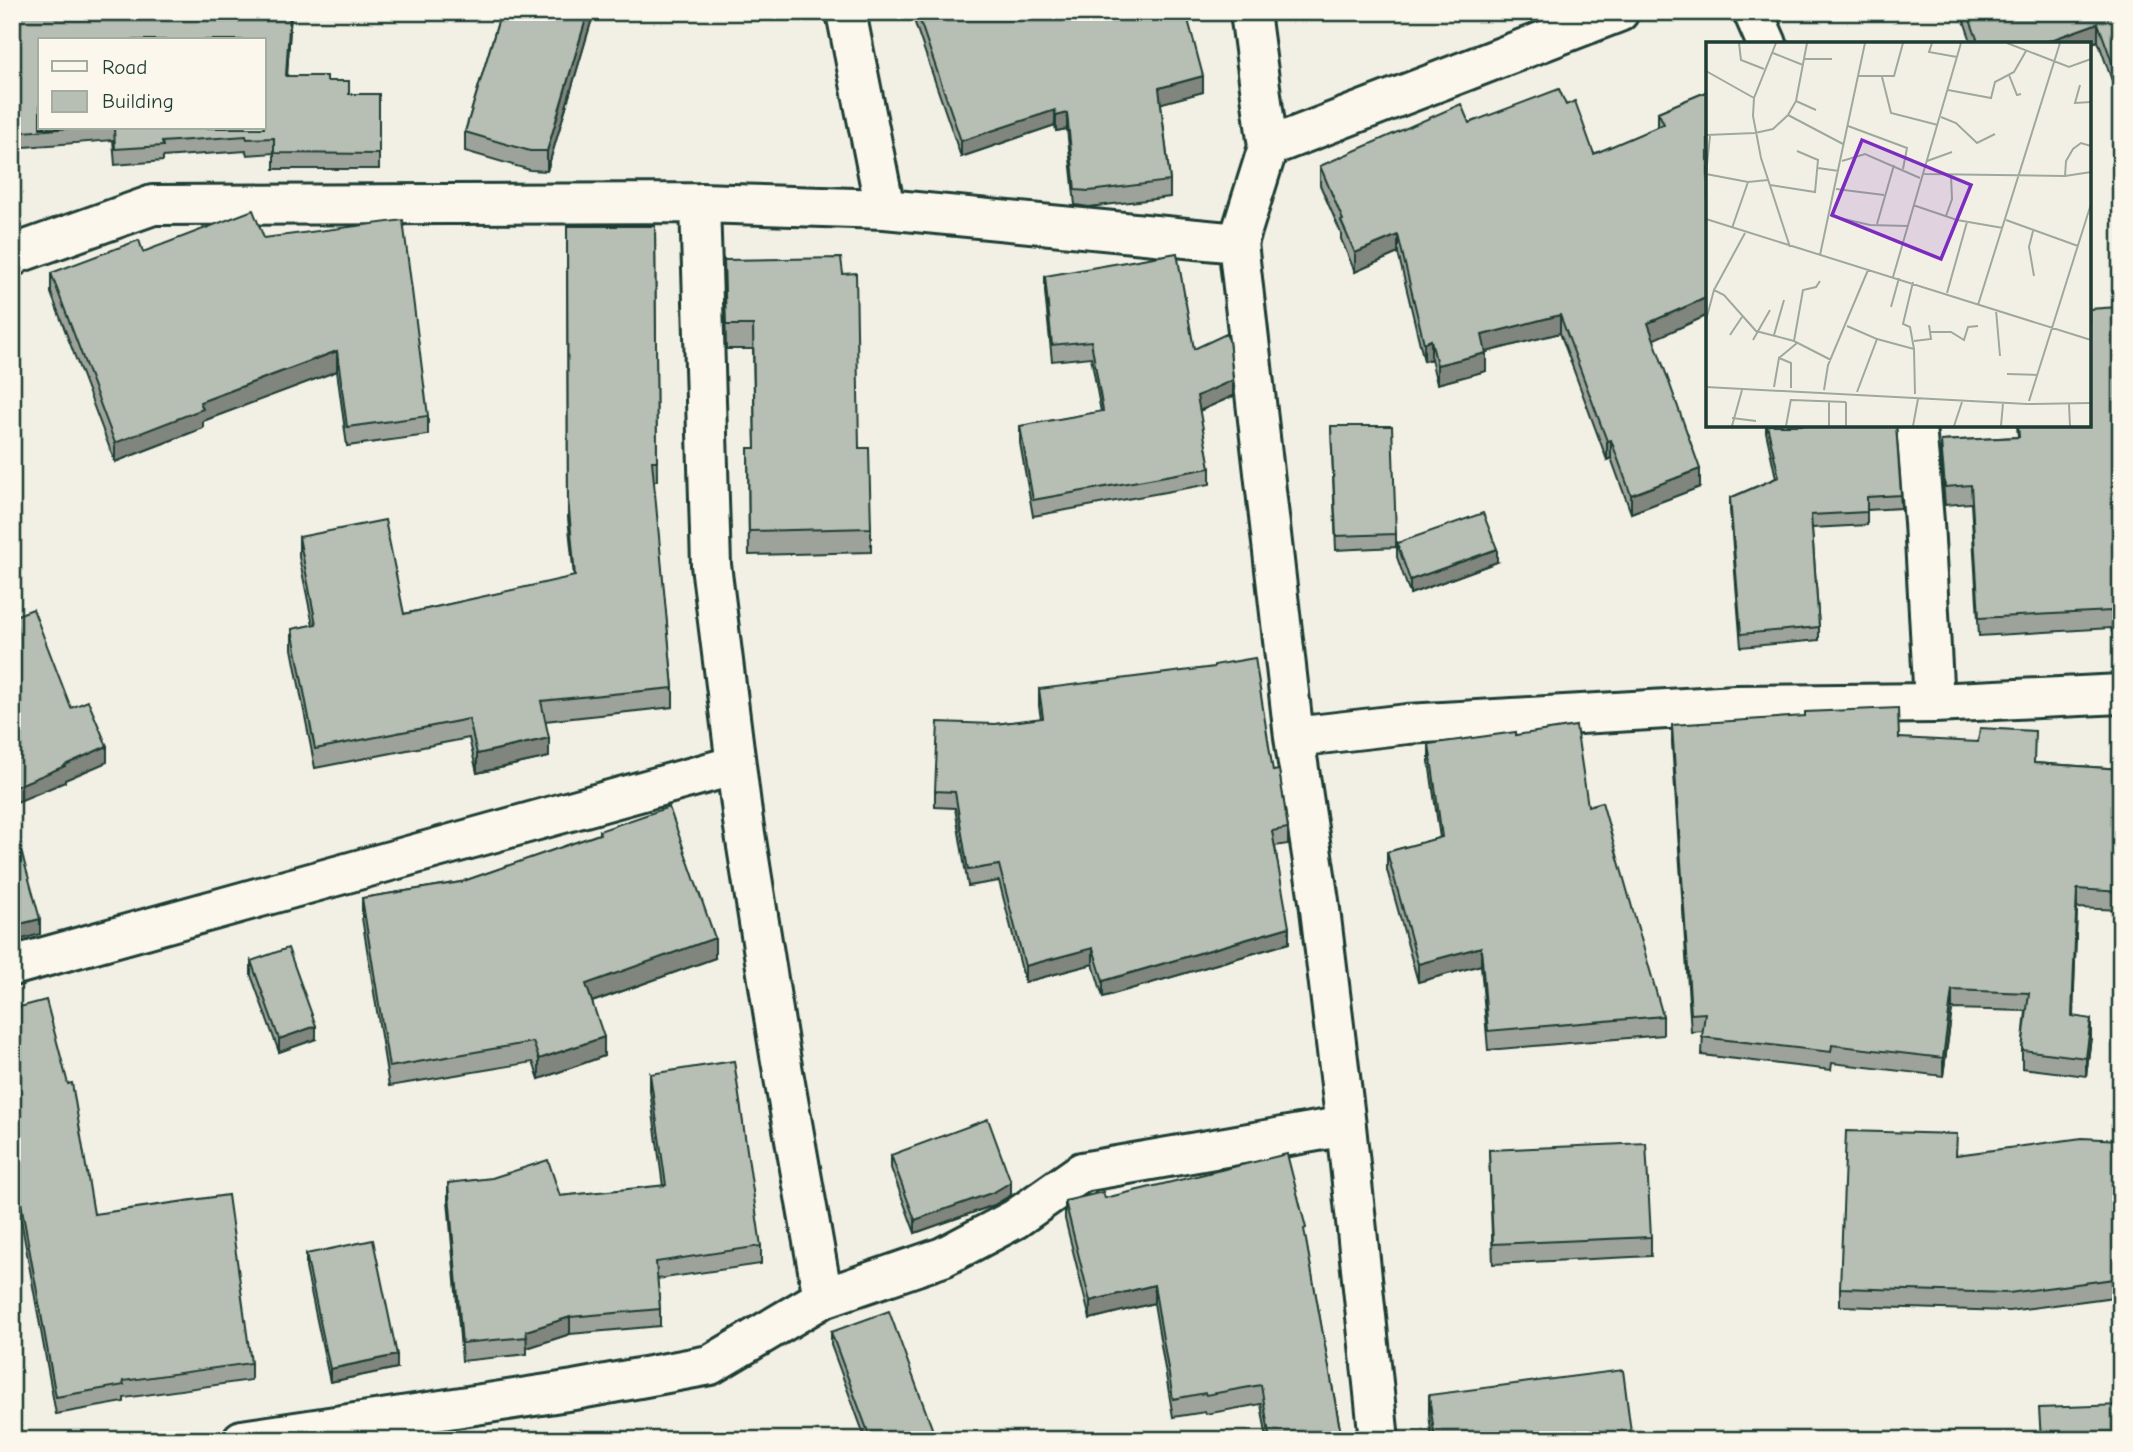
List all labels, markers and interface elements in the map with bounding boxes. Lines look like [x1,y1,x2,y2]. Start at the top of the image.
legend [38,38,266,130]
inset map [1706,42,2091,427]
text: Road [102,55,147,79]
text: Building [102,89,174,113]

